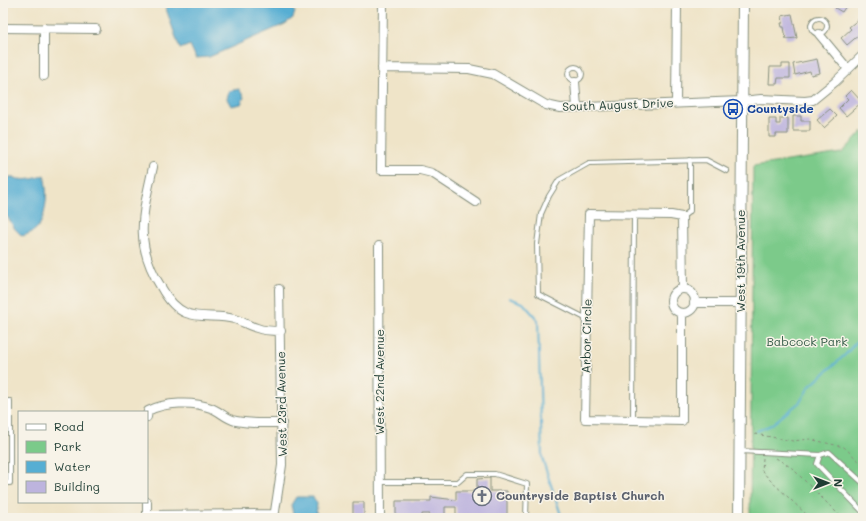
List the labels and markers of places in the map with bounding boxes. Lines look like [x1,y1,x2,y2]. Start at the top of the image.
bus stop icon: Countyside [722,98,744,120]
place label: Countyside [747,100,814,116]
church icon: Countryside Baptist Church [471,485,493,507]
place label: Countryside Baptist Church [496,487,664,503]

